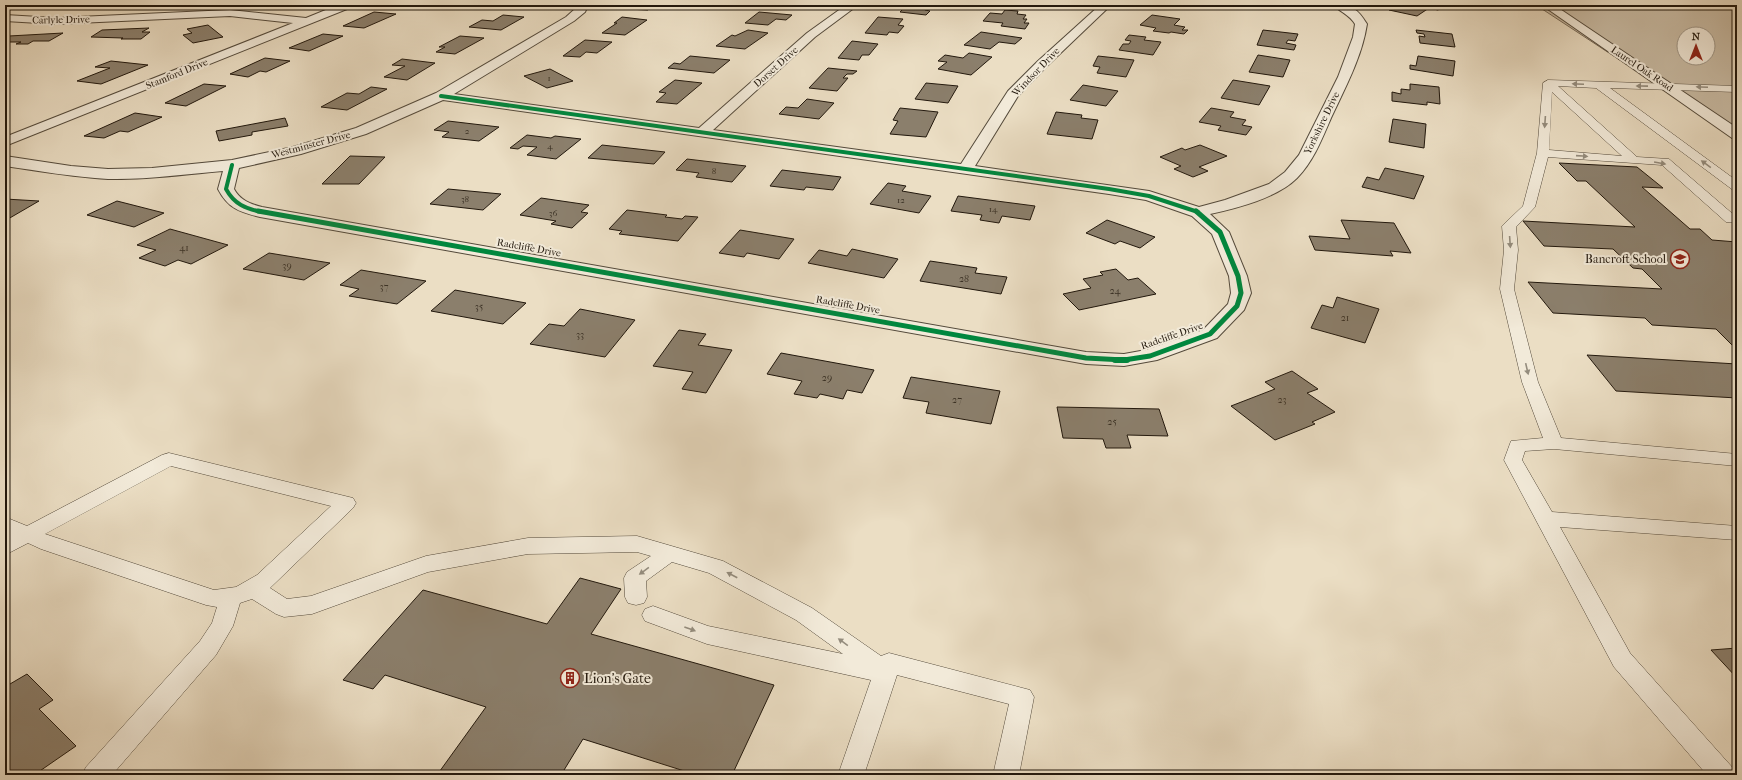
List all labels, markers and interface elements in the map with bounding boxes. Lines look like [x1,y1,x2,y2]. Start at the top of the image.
street label: Carlyle Drive [32,13,90,27]
north arrow [1676,26,1716,66]
text: N [1692,30,1701,43]
street label: Dorset Drive [751,44,801,90]
street label: Laurel Oak Road [1609,44,1676,95]
street label: Windsor Drive [1009,45,1062,100]
street label: Stamford Drive [144,56,210,92]
house number: 1 [547,73,551,83]
one-way arrow [1571,81,1584,87]
one-way arrow [1635,83,1648,89]
one-way arrow [1696,84,1708,91]
street label: Yorkshire Drive [1301,90,1342,157]
one-way arrow [1542,116,1549,128]
house number: 2 [465,126,470,136]
street label: Westminster Drive [269,129,352,162]
house number: 4 [547,141,553,151]
one-way arrow [1576,152,1588,159]
one-way arrow [1654,160,1666,166]
one-way arrow [1700,160,1711,168]
house number: 8 [712,166,717,176]
house number: 38 [461,194,470,204]
house number: 12 [897,195,905,205]
house number: 14 [989,204,998,214]
house number: 36 [549,208,557,218]
street label: Radcliffe Drive [496,236,562,260]
one-way arrow [1507,236,1514,248]
house number: 41 [179,242,189,254]
school or university icon: Bancroft School [1669,248,1691,270]
place label: Bancroft School [1585,252,1667,266]
house number: 39 [282,260,292,272]
house number: 28 [959,273,969,285]
house number: 37 [380,281,389,293]
house number: 24 [1109,285,1122,297]
street label: Radcliffe Drive [815,293,881,317]
house number: 35 [475,301,483,313]
house number: 21 [1341,312,1349,324]
street label: Radcliffe Drive [1139,320,1205,352]
house number: 33 [576,329,584,341]
one-way arrow [1524,363,1530,375]
house number: 29 [822,372,832,384]
house number: 27 [952,394,962,406]
house number: 23 [1277,394,1287,406]
house number: 25 [1107,416,1117,428]
one-way arrow [639,567,650,575]
one-way arrow [726,572,738,579]
one-way arrow [684,626,696,632]
one-way arrow [838,638,848,646]
building icon: Lion's Gate [559,667,581,689]
place label: Lion's Gate [584,670,651,687]

